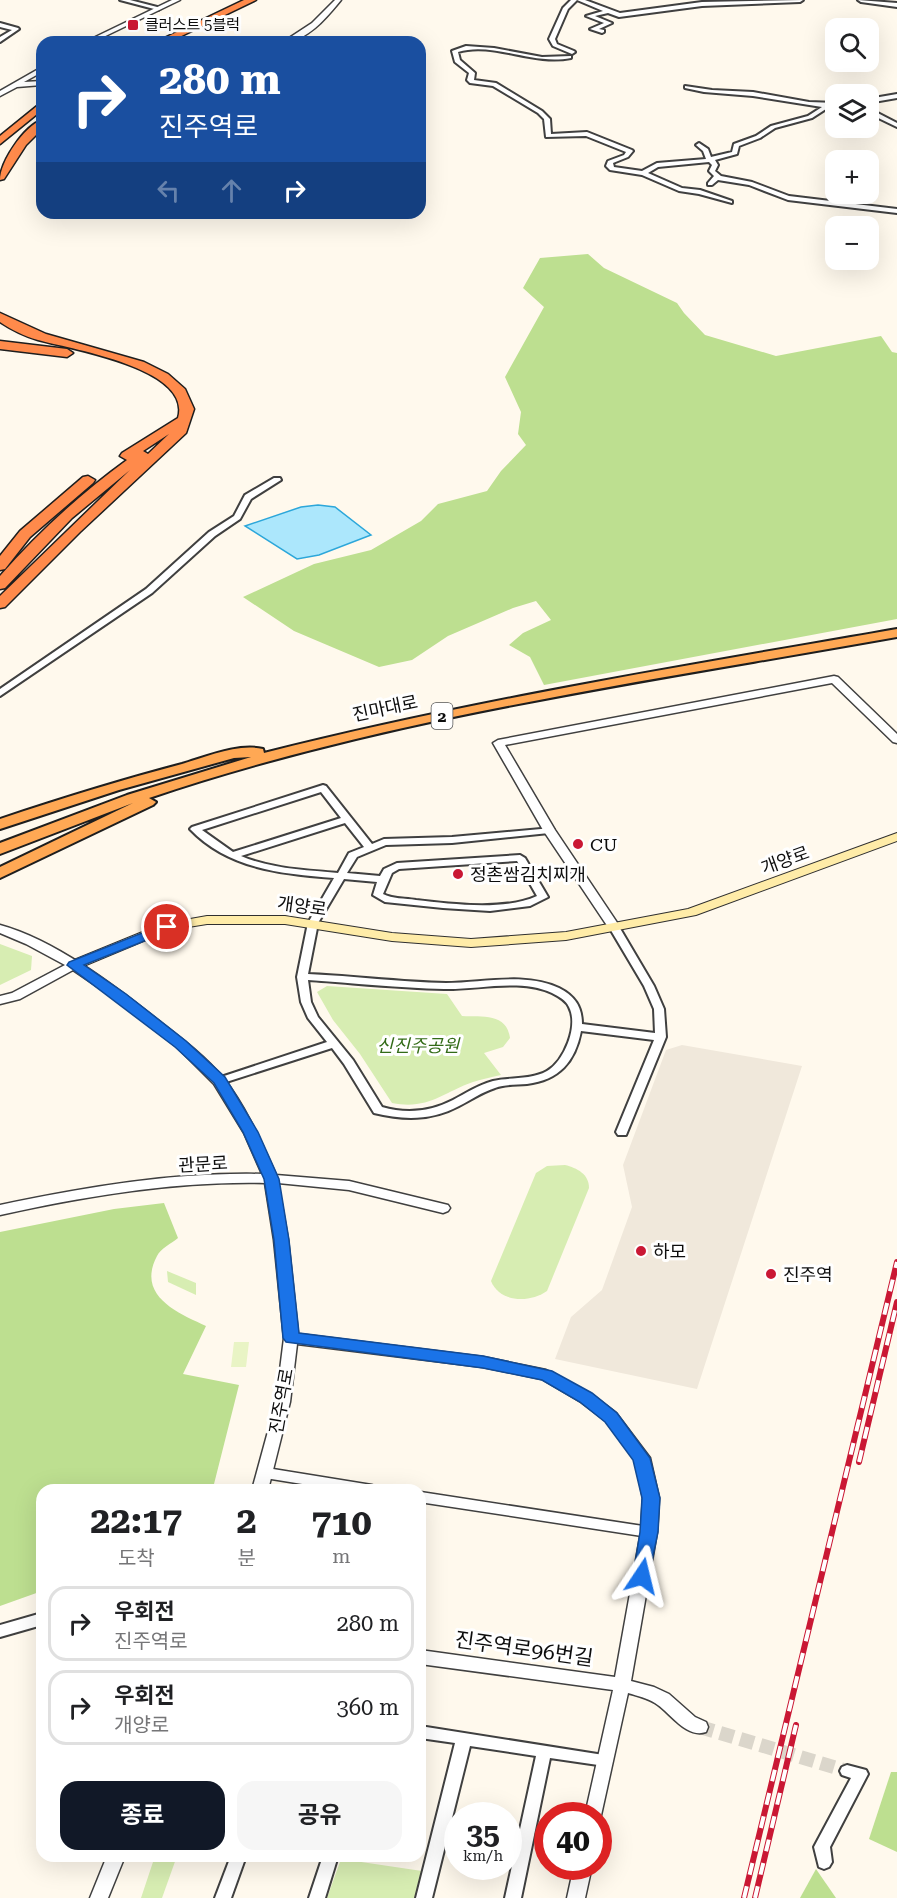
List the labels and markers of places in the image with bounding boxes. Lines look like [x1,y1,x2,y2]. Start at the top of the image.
place label: 클러스트 5블럭 [145,16,240,34]
marker: 클러스트 5블럭 [126,18,140,32]
place label: CU [590,834,617,855]
marker: CU [571,837,585,851]
place label: 정촌쌈김치찌개 [470,864,586,885]
marker: 정촌쌈김치찌개 [451,867,465,881]
pin [141,901,192,952]
place label: 하모 [653,1241,686,1262]
marker: 하모 [634,1244,648,1258]
place label: 진주역 [783,1264,833,1285]
marker: 진주역 [764,1267,778,1281]

